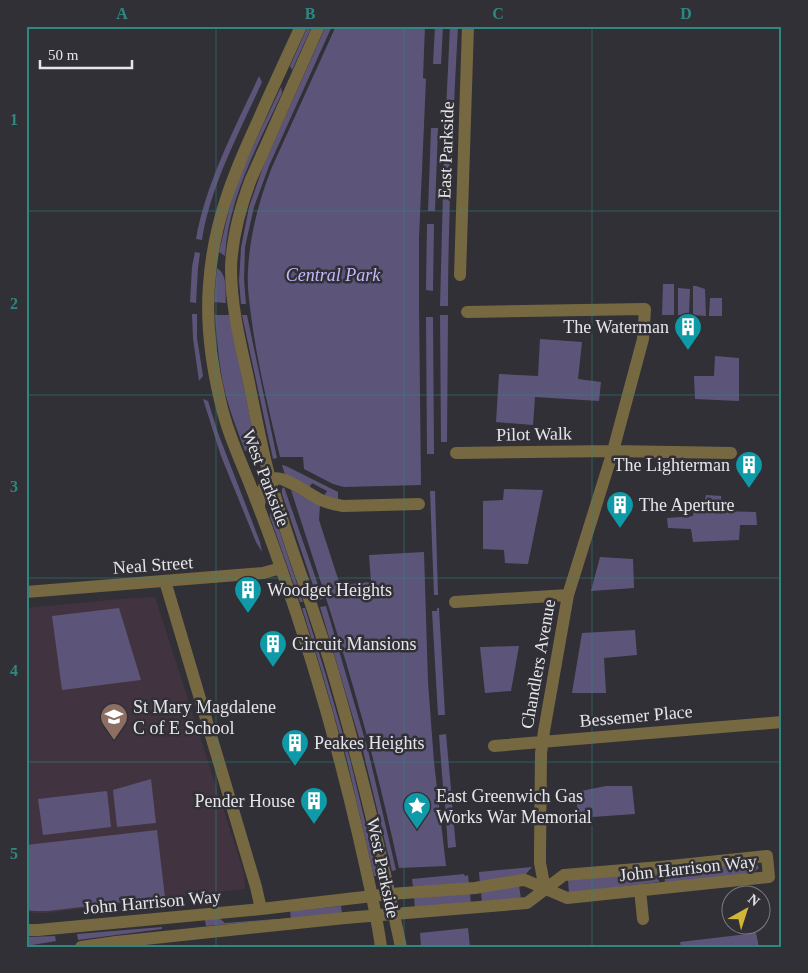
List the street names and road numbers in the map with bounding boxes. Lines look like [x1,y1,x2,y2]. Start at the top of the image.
street label: East Parkside [434,101,458,199]
street label: Pilot Walk [496,423,572,445]
street label: West Parkside [238,427,294,529]
street label: Neal Street [112,552,194,578]
street label: Chandlers Avenue [517,598,559,730]
street label: Bessemer Place [579,701,693,731]
street label: West Parkside [363,816,403,920]
street label: John Harrison Way [618,851,758,885]
street label: John Harrison Way [82,886,222,918]

